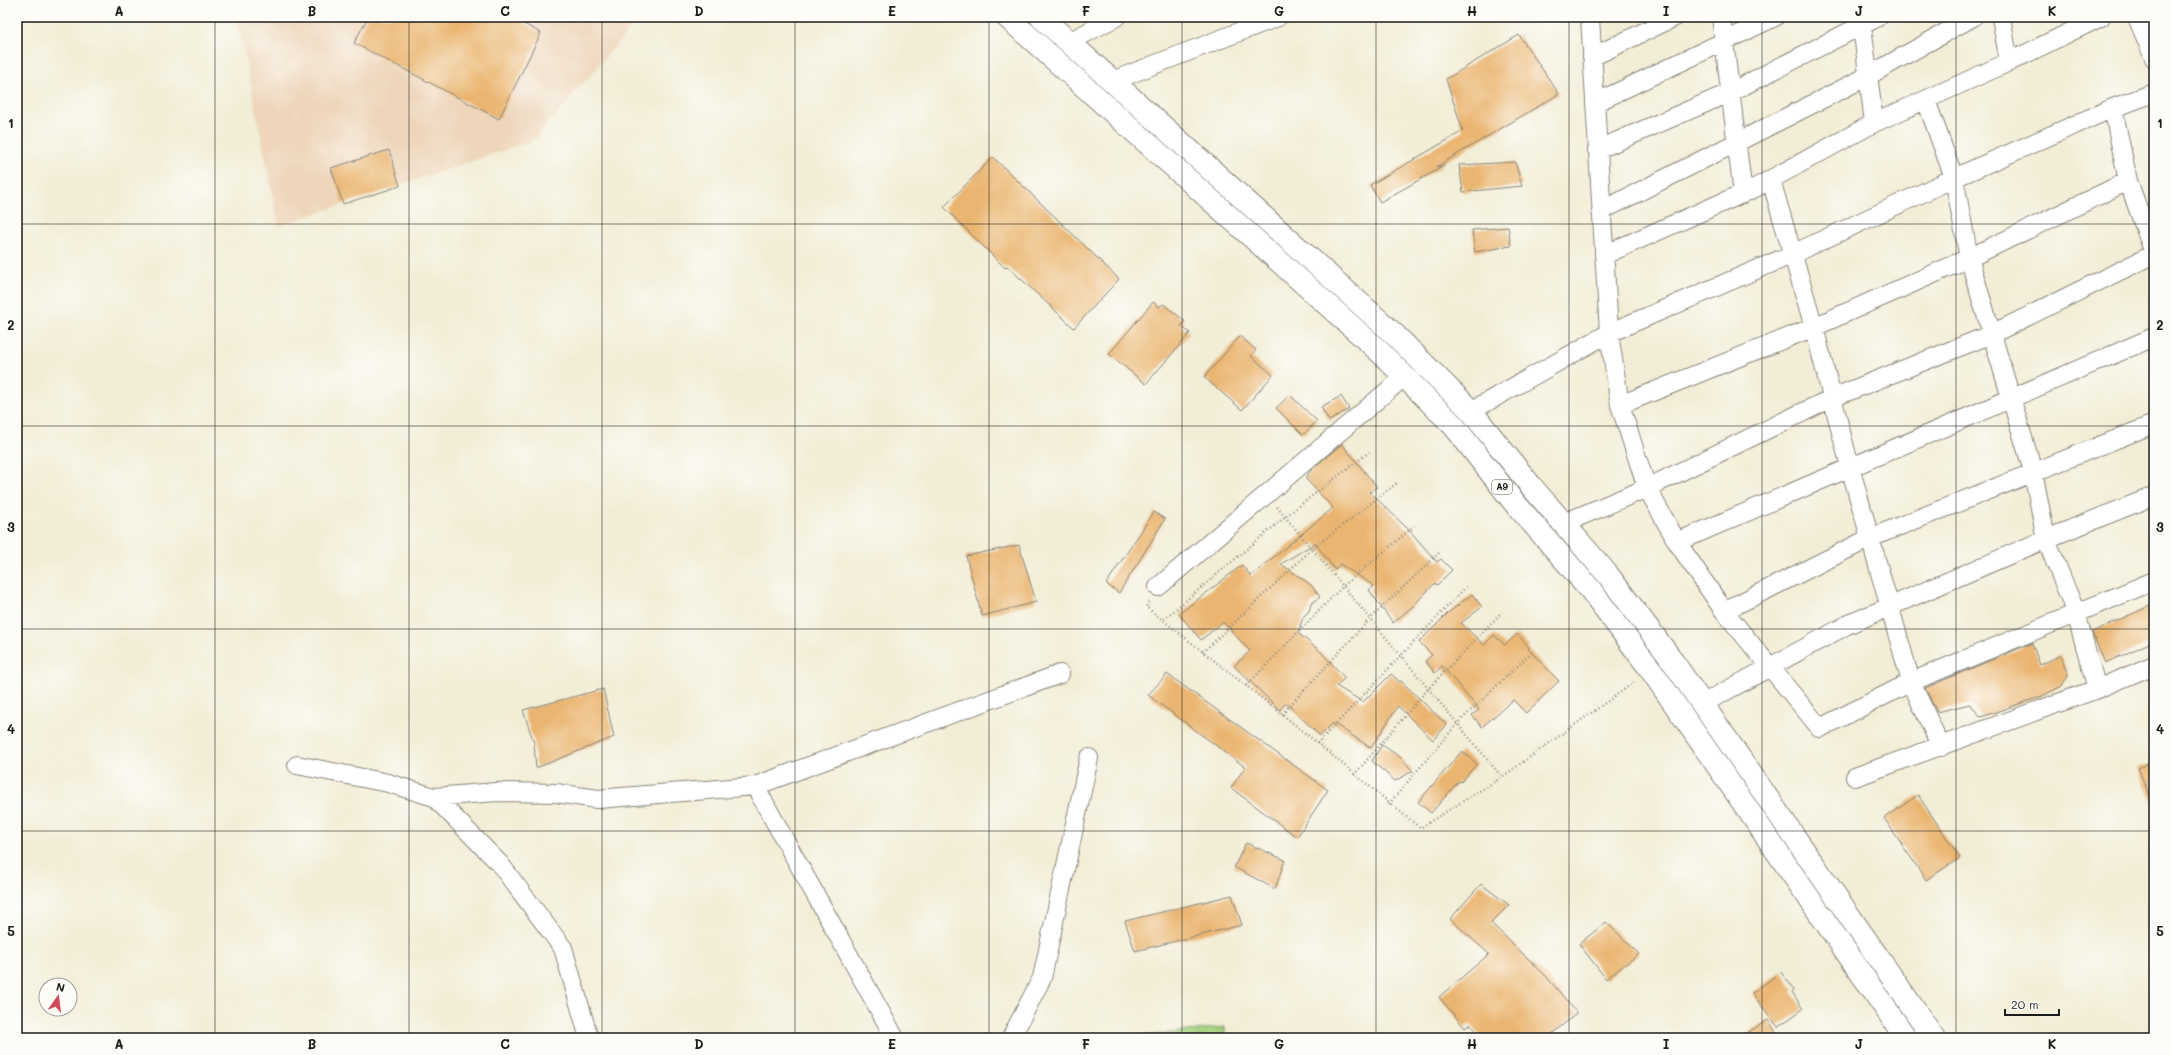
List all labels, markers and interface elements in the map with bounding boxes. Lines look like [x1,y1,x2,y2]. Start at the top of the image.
text: A [114,2,124,19]
text: B [308,2,317,19]
text: C [500,2,510,19]
text: D [694,2,704,19]
text: E [888,2,896,19]
text: F [1082,2,1090,19]
text: G [1274,2,1284,19]
text: H [1467,2,1477,19]
text: I [1663,2,1670,19]
text: J [1855,2,1863,19]
text: K [2048,2,2057,19]
text: 1 [8,114,14,131]
text: 1 [2157,114,2163,131]
text: 2 [7,316,15,333]
text: 2 [2156,316,2164,333]
road number: A9 [1492,480,1512,494]
text: 3 [7,518,15,535]
text: 3 [2156,518,2164,535]
text: 4 [7,720,15,737]
text: 4 [2156,720,2164,737]
text: 5 [7,922,15,939]
text: 5 [2156,922,2164,939]
north arrow [38,977,78,1017]
text: N [55,979,66,995]
scale bar [2005,991,2059,1017]
text: 20 m [2011,996,2039,1012]
text: A [114,1035,124,1052]
text: B [308,1035,317,1052]
text: C [500,1035,510,1052]
text: D [694,1035,704,1052]
text: E [888,1035,896,1052]
text: F [1082,1035,1090,1052]
text: G [1274,1035,1284,1052]
text: H [1467,1035,1477,1052]
text: I [1663,1035,1670,1052]
text: J [1855,1035,1863,1052]
text: K [2048,1035,2057,1052]

